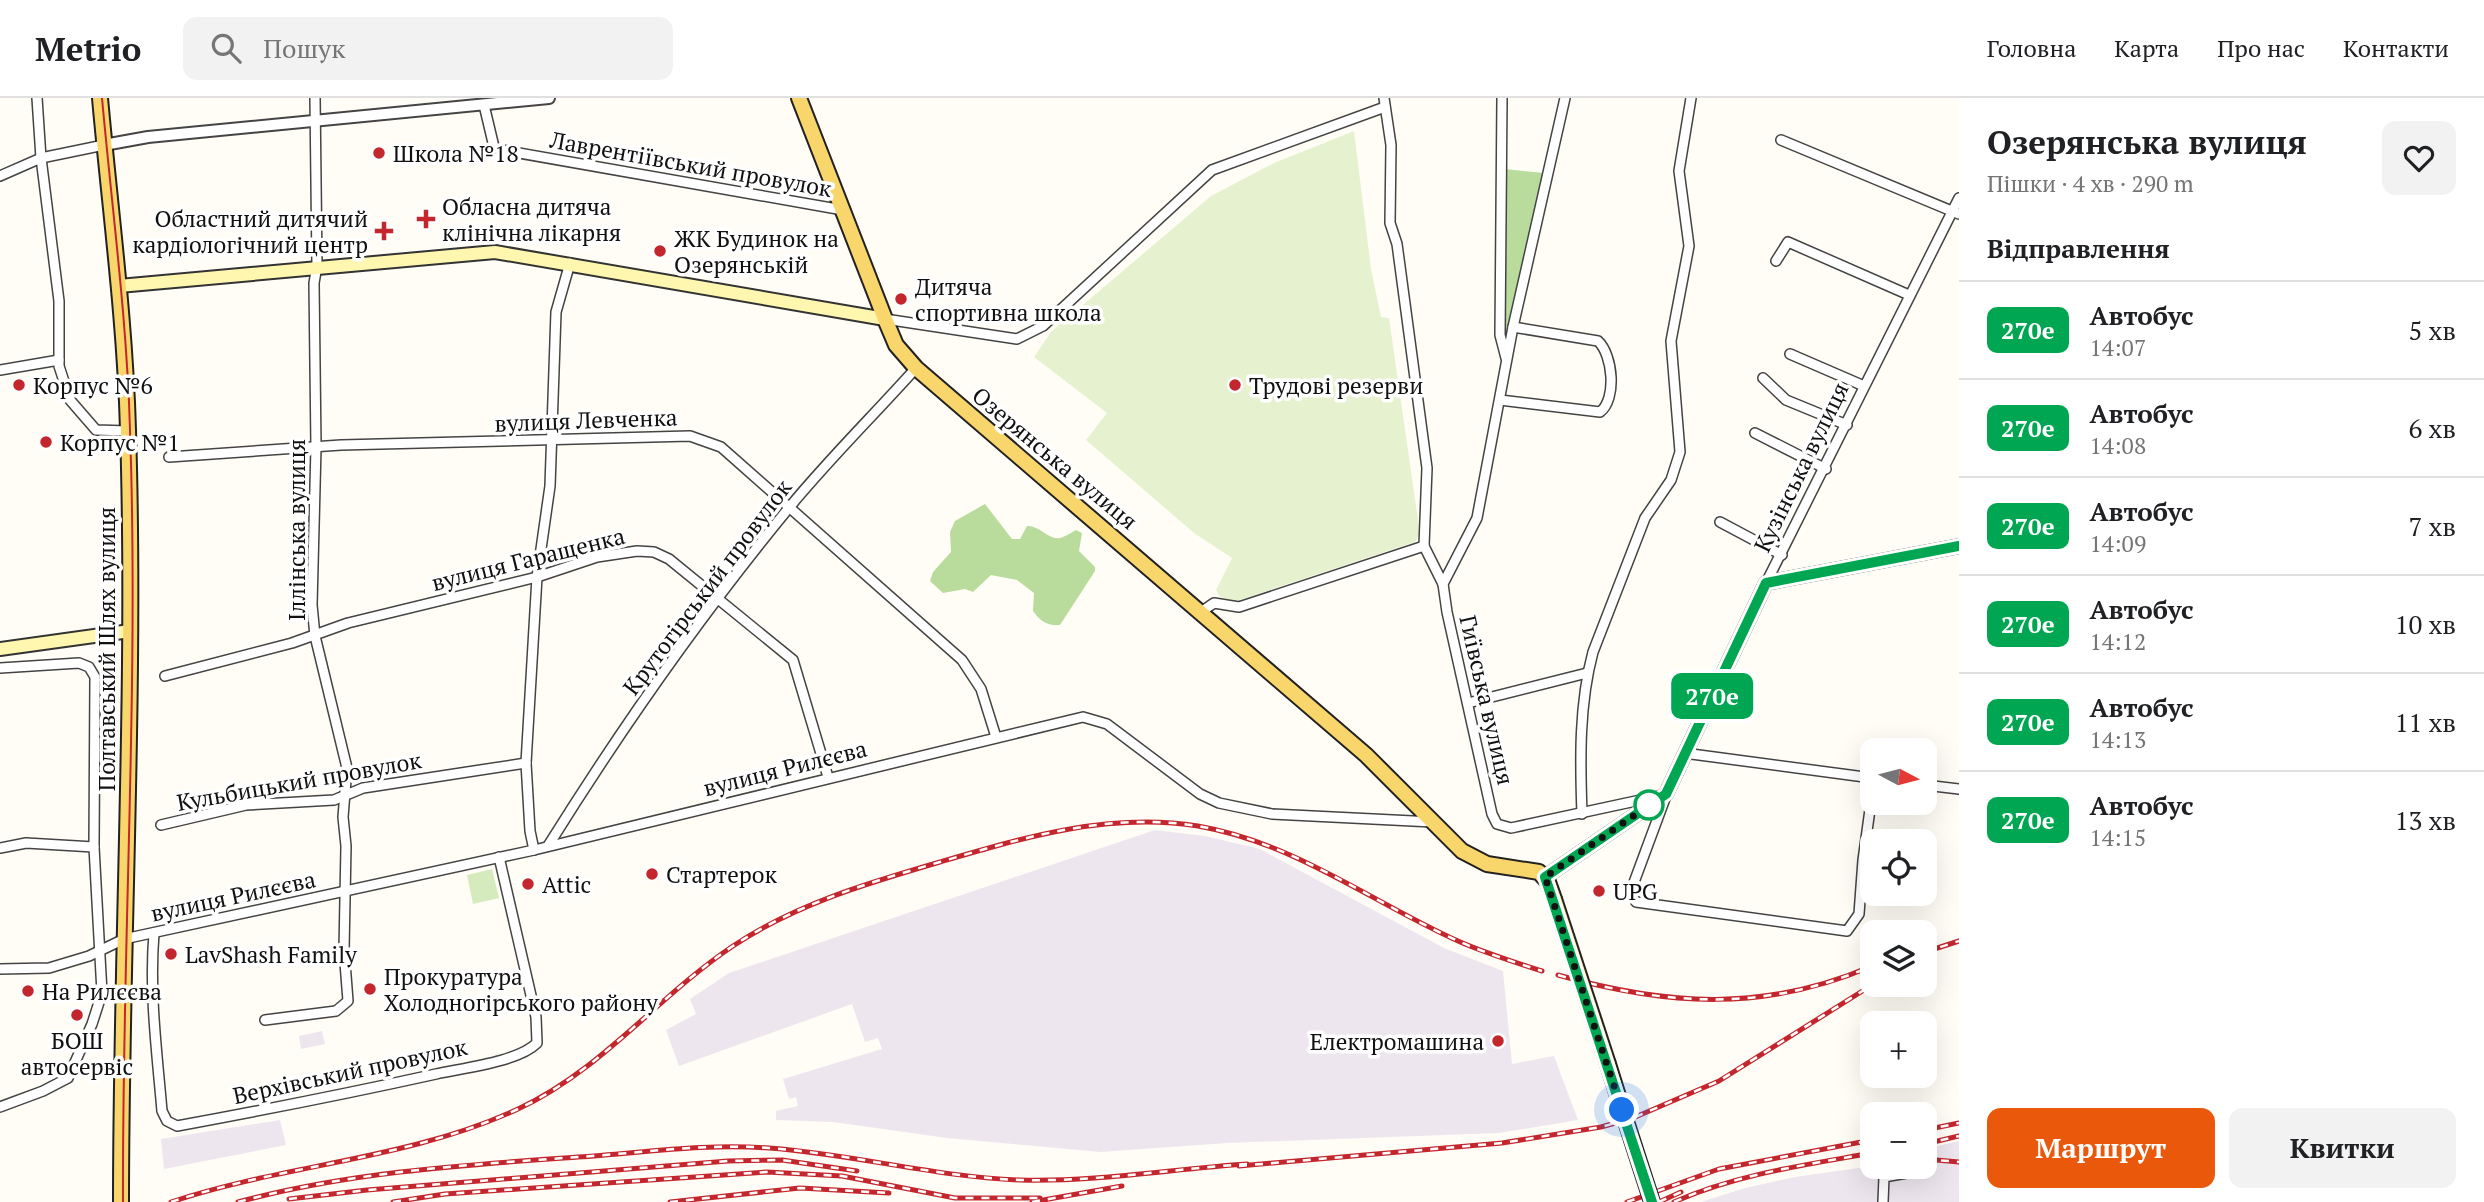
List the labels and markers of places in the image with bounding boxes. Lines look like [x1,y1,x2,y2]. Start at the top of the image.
place label: Школа №18 [393,138,519,169]
marker: Школа №18 [371,145,387,161]
place label: Обласна дитяча клінічна лікарня [442,191,621,248]
place label: Областний дитячий кардіологічний центр [132,203,368,260]
marker: Обласна дитяча клінічна лікарня [416,209,436,229]
marker: Областний дитячий кардіологічний центр [374,221,394,241]
place label: ЖК Будинок на Озерянській [674,223,839,280]
marker: ЖК Будинок на Озерянській [652,243,668,259]
place label: Дитяча спортивна школа [915,271,1102,328]
marker: Дитяча спортивна школа [893,291,909,307]
place label: Корпус №6 [33,370,153,401]
place label: Трудові резерви [1249,370,1423,401]
marker: Корпус №6 [11,377,27,393]
marker: Трудові резерви [1227,377,1243,393]
place label: Корпус №1 [60,427,180,458]
marker: Корпус №1 [38,434,54,450]
unlabelled marker [1634,790,1664,820]
place label: Стартерок [666,859,777,890]
marker: Стартерок [644,866,660,882]
place label: Attic [542,869,591,900]
marker: Attic [520,876,536,892]
place label: UPG [1613,876,1658,907]
marker: UPG [1591,883,1607,899]
place label: LavShash Family [185,939,357,970]
marker: LavShash Family [163,946,179,962]
place label: Прокуратура Холодногірського району [384,961,658,1018]
place label: На Рилєєва [42,976,162,1007]
marker: Прокуратура Холодногірського району [362,981,378,997]
marker: На Рилєєва [20,983,36,999]
marker: БОШ автосервіс [69,1007,85,1023]
place label: БОШ автосервіс [21,1025,133,1082]
place label: Електромашина [1310,1026,1484,1057]
marker: Електромашина [1490,1033,1506,1049]

